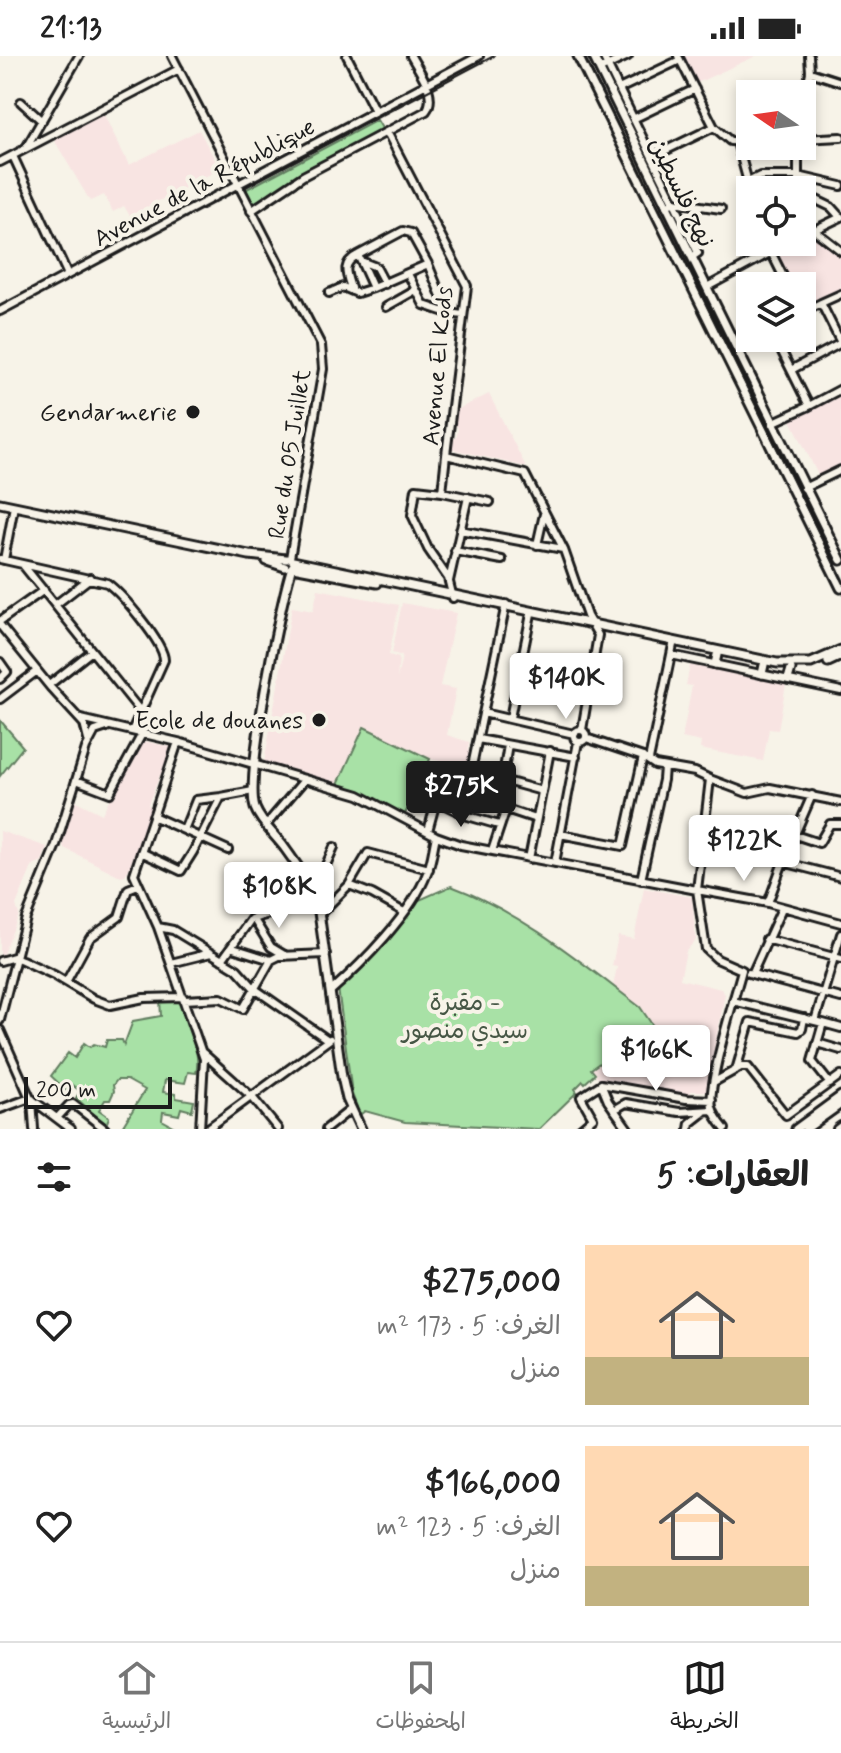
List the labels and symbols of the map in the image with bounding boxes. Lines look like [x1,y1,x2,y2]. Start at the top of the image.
north arrow [736,80,816,160]
street label: Avenue de la République [89,112,321,255]
street label: نهج فلسطين [641,132,721,253]
street label: Avenue El Kods [416,285,461,447]
street label: Rue du 05 Juillet [262,367,319,541]
place label: Gendarmerie [40,398,177,429]
marker: Gendarmerie [184,403,202,421]
pin: $140K [510,653,622,721]
place label: Ecole de douanes [135,706,303,737]
marker: Ecole de douanes [310,711,328,729]
pin: $275K [405,761,517,829]
pin: $122K [688,815,800,883]
pin: $108K [223,862,335,930]
park label: مقبرة - سيدي منصور [400,988,528,1047]
pin: $166K [600,1025,712,1093]
scale bar [24,1073,172,1109]

